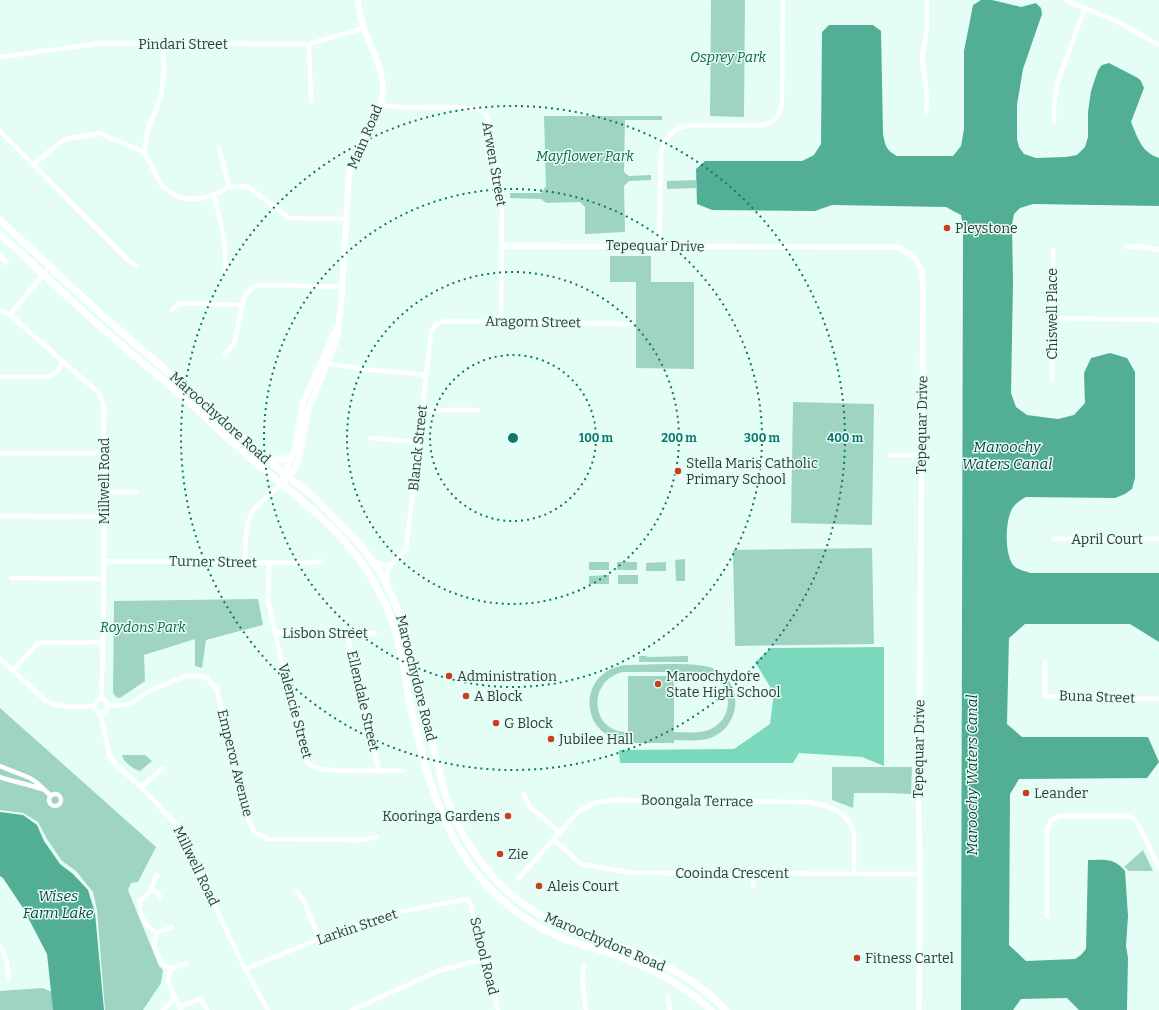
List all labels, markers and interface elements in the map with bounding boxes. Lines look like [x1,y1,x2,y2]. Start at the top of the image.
street label: Pindari Street [138,36,228,53]
park label: Osprey Park [690,49,766,66]
street label: Main Road [344,102,386,172]
street label: Arwen Street [478,120,510,208]
park label: Mayflower Park [536,148,634,165]
place label: Pleystone [955,220,1018,237]
marker: Pleystone [942,223,952,233]
street label: Tepequar Drive [605,237,705,255]
street label: Chiswell Place [1044,268,1061,360]
street label: Aragorn Street [485,313,581,331]
street label: Maroochydore Road [166,368,274,468]
street label: Tepequar Drive [913,375,931,475]
street label: Blanck Street [405,404,431,492]
centre of rings [506,431,520,445]
text: 100 m [579,431,614,445]
text: 200 m [661,431,697,445]
text: 300 m [744,431,780,445]
text: 400 m [827,431,864,445]
street label: Millwell Road [96,438,113,524]
water label: Maroochy Waters Canal [962,438,1052,473]
place label: Stella Maris Catholic Primary School [686,455,818,488]
marker: Stella Maris Catholic Primary School [673,466,683,476]
street label: April Court [1071,531,1143,548]
street label: Turner Street [169,553,257,571]
street label: Maroochydore Road [392,613,440,743]
park label: Roydons Park [100,619,186,636]
street label: Lisbon Street [282,625,368,642]
street label: Ellendale Street [343,649,383,753]
street label: Valencie Street [274,662,316,760]
place label: Administration [457,668,557,685]
place label: Maroochydore State High School [666,668,781,701]
marker: Administration [444,671,454,681]
marker: Maroochydore State High School [653,679,663,689]
street label: Buna Street [1059,687,1135,707]
place label: A Block [474,688,523,705]
marker: A Block [461,691,471,701]
water label: Maroochy Waters Canal [963,695,981,855]
street label: Tepequar Drive [910,699,928,799]
street label: Emperor Avenue [213,708,257,818]
place label: G Block [504,715,553,732]
marker: G Block [491,718,501,728]
place label: Jubilee Hall [558,731,633,748]
marker: Jubilee Hall [546,734,556,744]
place label: Leander [1034,785,1088,802]
marker: Leander [1021,788,1031,798]
street label: Boongala Terrace [641,792,753,810]
place label: Kooringa Gardens [382,808,500,825]
marker: Kooringa Gardens [503,811,513,821]
street label: Millwell Road [169,823,223,909]
place label: Zie [508,846,528,863]
marker: Zie [495,849,505,859]
street label: Cooinda Crescent [675,865,789,882]
place label: Aleis Court [547,878,619,895]
marker: Aleis Court [534,881,544,891]
water label: Wises Farm Lake [23,887,94,922]
street label: Larkin Street [314,905,400,949]
street label: Maroochydore Road [542,909,668,975]
street label: School Road [466,915,502,997]
place label: Fitness Cartel [865,950,954,967]
marker: Fitness Cartel [852,953,862,963]

